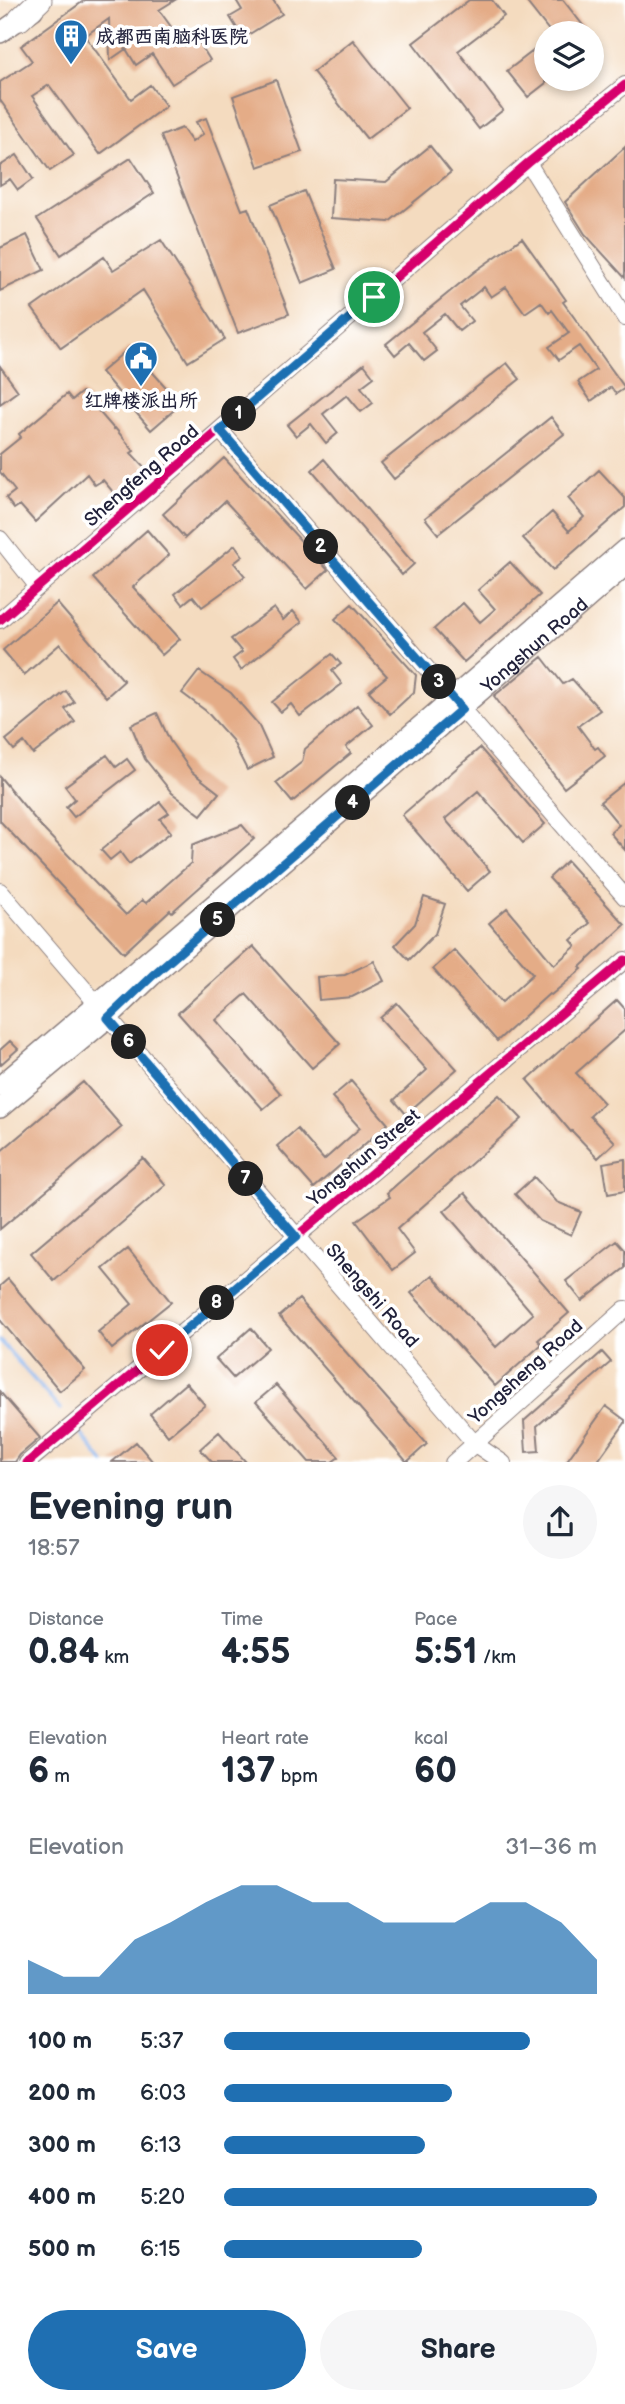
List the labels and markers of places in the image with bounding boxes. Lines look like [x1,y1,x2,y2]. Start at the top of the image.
building icon: 成都西南脑科医院 [52,17,90,66]
place label: 成都西南脑科医院 [96,26,248,49]
pin [344,267,404,327]
public building icon: 红牌楼派出所 [122,339,160,388]
place label: 红牌楼派出所 [84,390,198,413]
pin: 1 [222,396,256,432]
pin: 2 [304,530,338,564]
pin: 3 [422,664,457,700]
pin: 4 [336,786,370,820]
pin: 5 [200,902,235,937]
pin: 6 [111,1024,146,1060]
pin: 7 [229,1162,264,1196]
pin: 8 [200,1286,234,1320]
pin [132,1320,192,1380]

